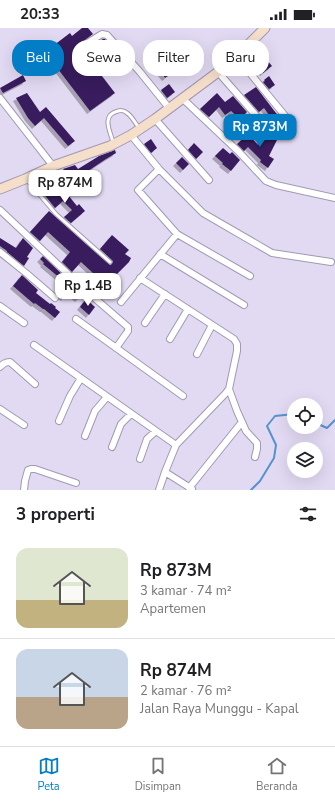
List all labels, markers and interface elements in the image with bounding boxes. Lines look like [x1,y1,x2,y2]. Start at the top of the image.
text: 20:33 [20,4,60,24]
chip: Beli [12,40,64,76]
chip: Sewa [72,40,135,76]
chip: Filter [143,40,204,76]
chip: Baru [212,40,269,76]
pin: Rp 873M [223,114,297,148]
text: Rp 873M [233,118,287,136]
pin: Rp 874M [28,170,102,204]
text: Rp 874M [38,174,92,192]
pin: Rp 1.4B [51,273,125,307]
text: Rp 1.4B [64,277,112,295]
map controls [287,398,323,478]
button: locate [287,398,323,434]
button: layers [287,442,323,478]
text: 3 properti [16,503,95,526]
icon: filters [297,503,319,525]
text: Rp 873M [140,559,212,582]
icon: home [48,564,96,612]
text: 3 kamar · 74 m² [140,582,232,600]
text: Apartemen [140,600,206,618]
text: Rp 874M [140,659,212,682]
icon: home [48,665,96,713]
text: 2 kamar · 76 m² [140,682,232,700]
text: Jalan Raya Munggu - Kapal [140,700,299,718]
tab: Peta [37,755,60,794]
tab: Disimpan [135,755,181,794]
tab: Beranda [256,755,298,794]

